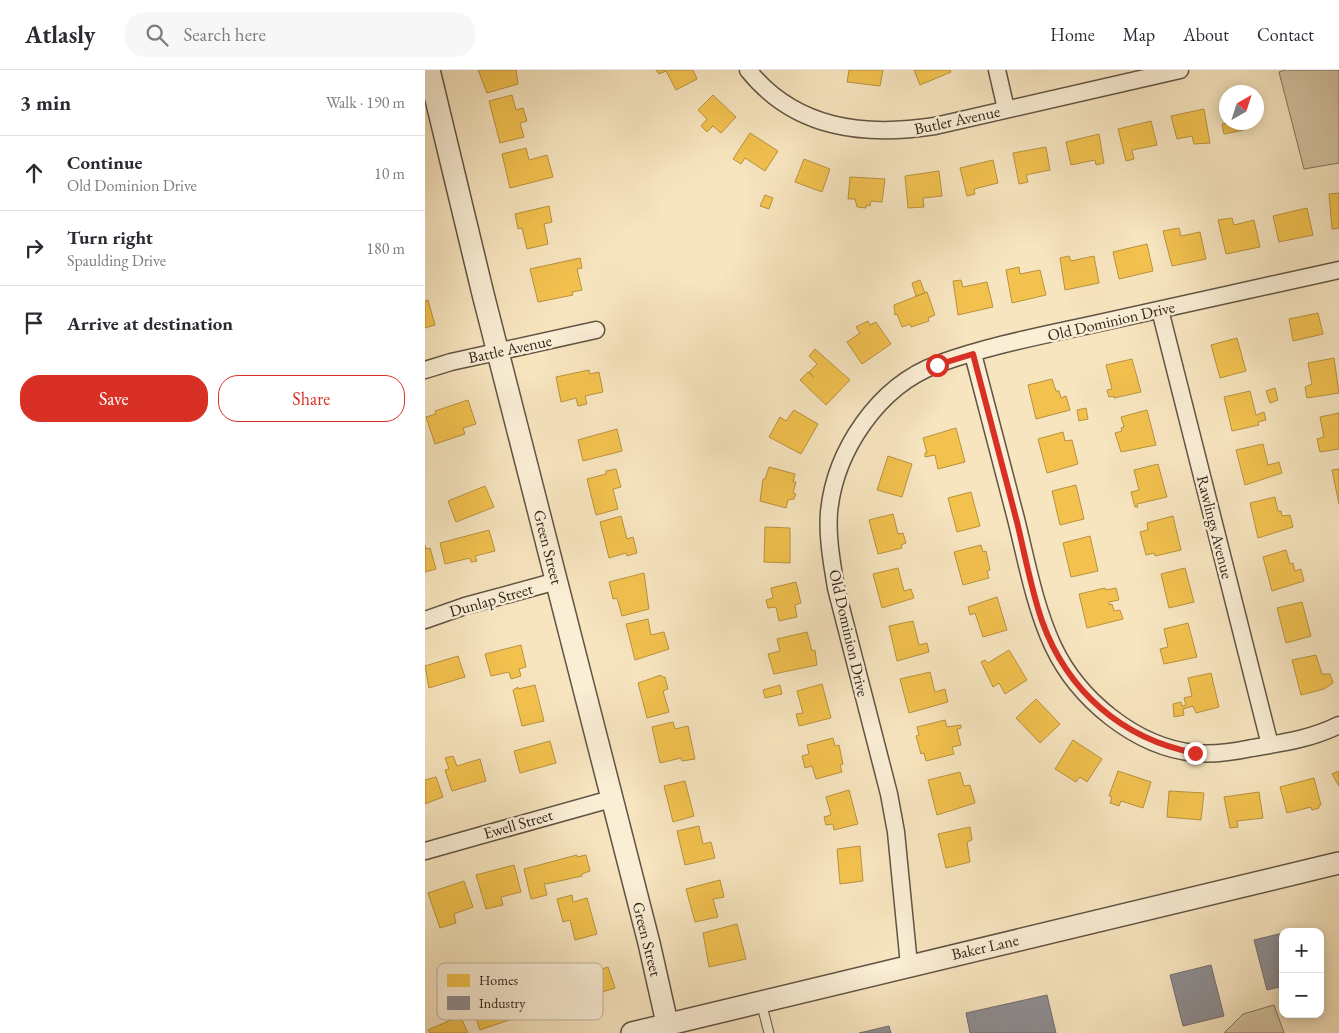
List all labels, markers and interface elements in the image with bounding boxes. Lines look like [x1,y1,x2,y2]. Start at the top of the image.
search box [125,12,475,57]
text: Atlasly [25,19,95,50]
icon: search [143,21,171,49]
text: Search here [183,22,266,47]
text: Home [1050,23,1095,46]
text: Map [1123,23,1155,46]
text: About [1183,23,1229,46]
text: Contact [1257,23,1314,46]
north arrow [1219,85,1264,130]
text: 3 min [20,89,71,116]
text: Walk · 190 m [326,92,405,113]
street label: Butler Avenue [912,101,1002,139]
text: Continue [67,150,142,175]
icon: ahead [20,159,48,187]
text: 10 m [374,163,405,184]
text: Old Dominion Drive [67,175,197,196]
text: Turn right [67,225,153,250]
icon: right [20,234,48,262]
text: 180 m [366,238,405,259]
text: Spaulding Drive [67,250,166,271]
street label: Old Dominion Drive [1045,296,1177,346]
icon: arrive [20,309,48,337]
text: Arrive at destination [67,311,233,336]
street label: Battle Avenue [466,330,554,368]
route start [926,354,949,377]
button: Save [20,375,208,422]
button: Share [218,375,405,422]
street label: Rawlings Avenue [1192,473,1238,581]
street label: Green Street [529,508,567,586]
street label: Old Dominion Drive [824,567,874,699]
street label: Dunlap Street [447,578,535,622]
route end [1184,742,1207,765]
street label: Ewell Street [481,804,555,844]
street label: Green Street [628,900,666,978]
map controls [1279,928,1324,1018]
button: + [1279,928,1324,973]
street label: Baker Lane [949,929,1021,965]
legend [437,963,603,1020]
text: Homes [479,971,519,989]
button: − [1279,973,1324,1018]
text: Industry [479,994,526,1012]

